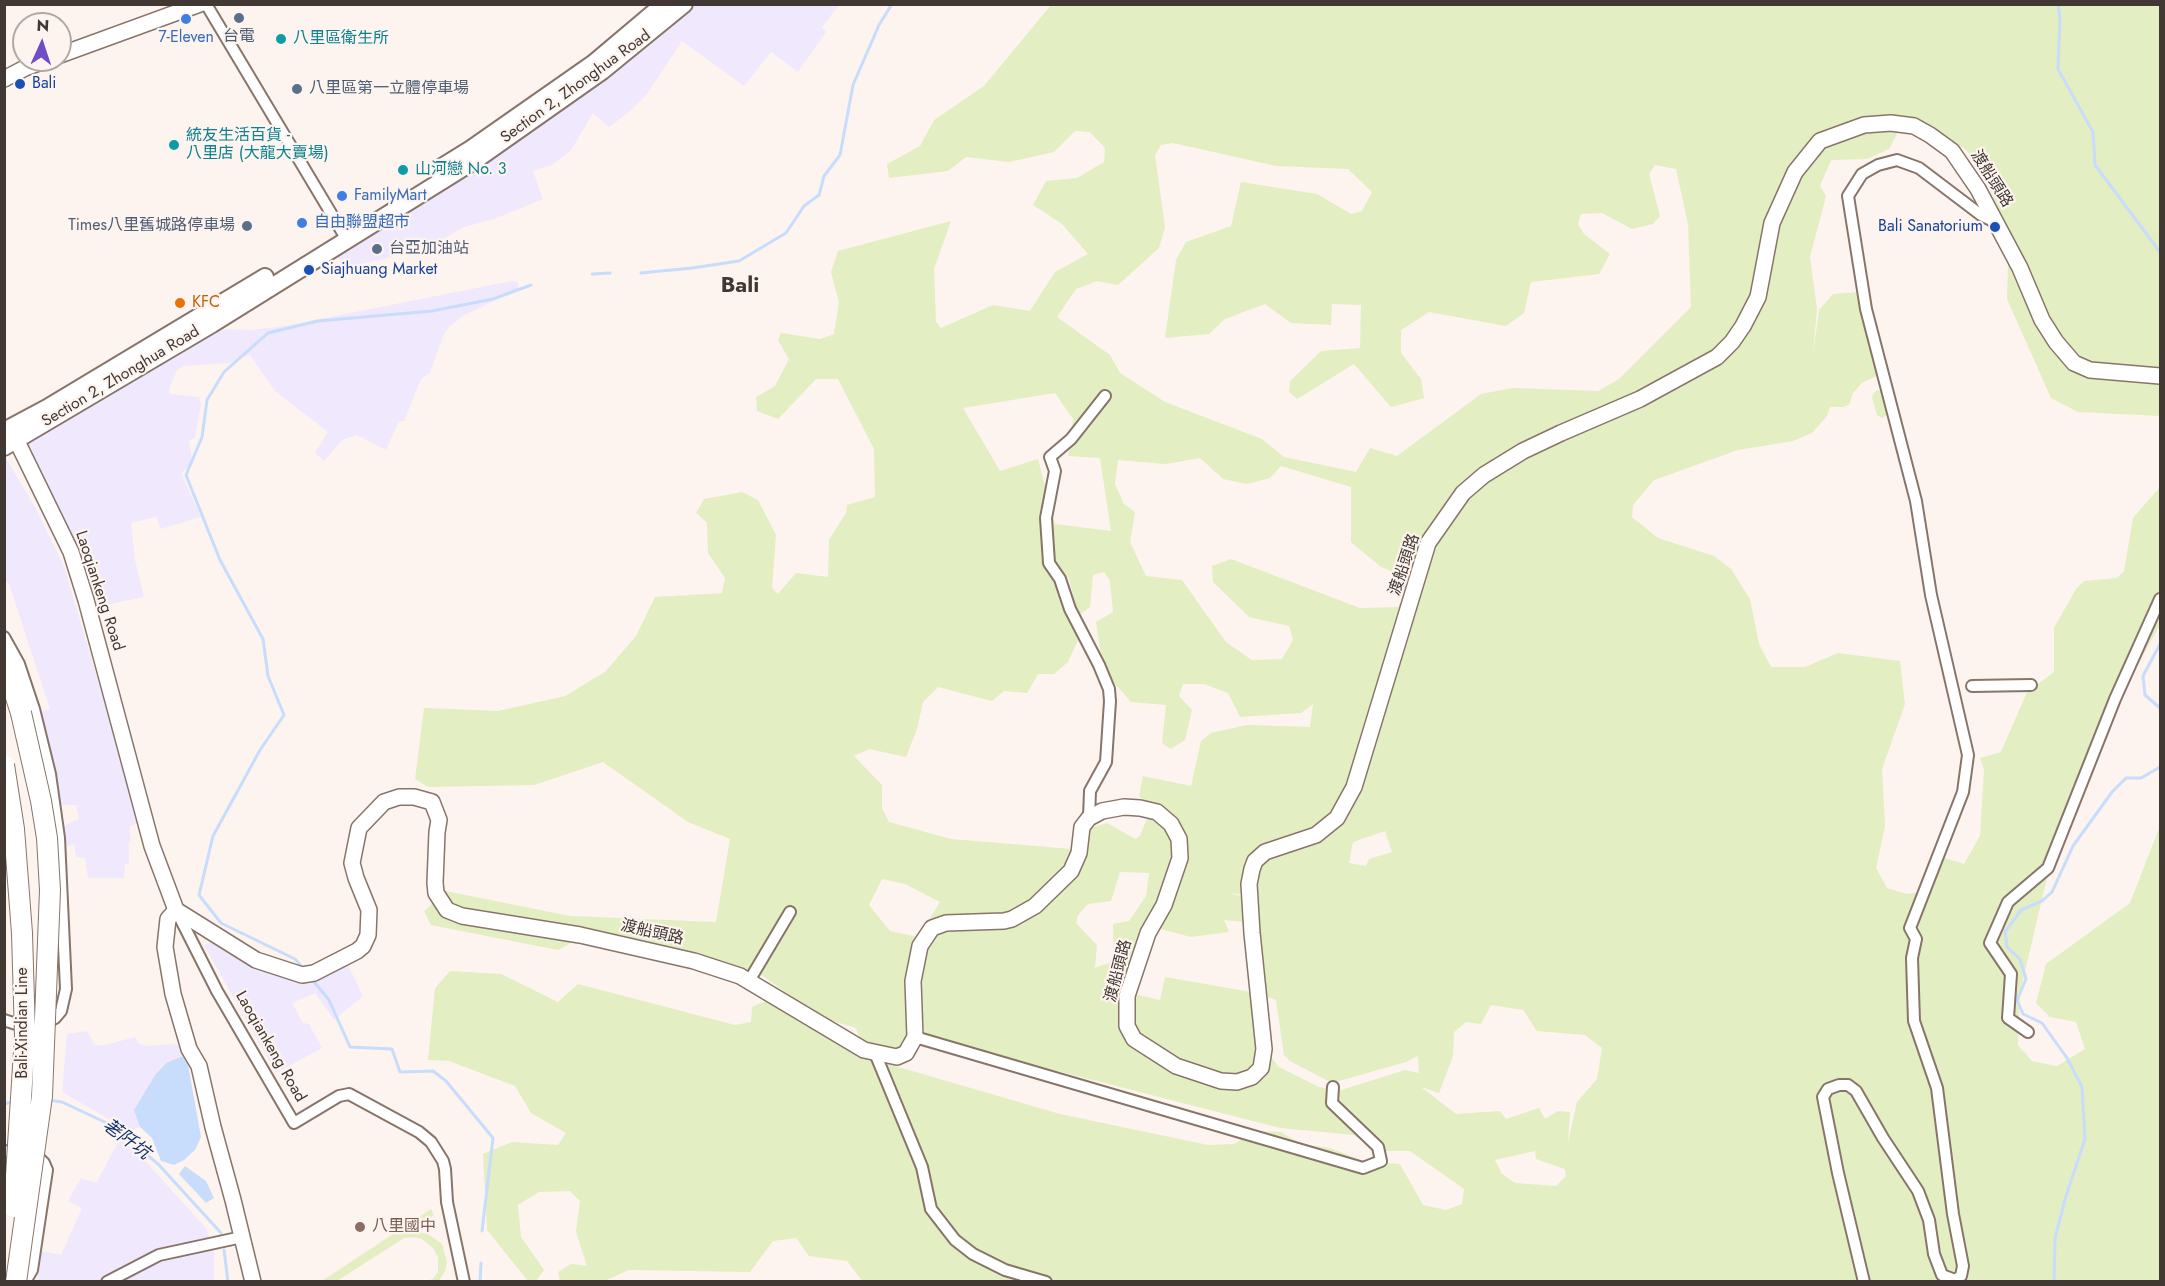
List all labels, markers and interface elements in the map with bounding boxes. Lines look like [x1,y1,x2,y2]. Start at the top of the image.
marker: 台電 [232,11,246,25]
north arrow [12,12,72,72]
marker: 7-Eleven [179,12,193,26]
text: N [36,14,50,37]
street label: Section 2, Zhonghua Road [497,26,655,148]
place label: 台電 [223,27,255,47]
place label: 7-Eleven [158,28,214,48]
place label: 八里區衛生所 [293,29,389,49]
marker: 八里區衛生所 [274,32,288,46]
place label: Bali [32,74,56,94]
marker: Bali [13,77,27,91]
place label: 八里區第一立體停車場 [309,79,469,99]
marker: 八里區第一立體停車場 [290,82,304,96]
place label: 統友生活百貨 - 八里店 (大龍大賣場) [186,126,329,164]
marker: 統友生活百貨 - 八里店 (大龍大賣場) [167,138,181,152]
street label: 渡船頭路 [1966,147,2016,211]
place label: 山河戀 No. 3 [415,160,506,180]
marker: 山河戀 No. 3 [396,163,410,177]
place label: FamilyMart [354,186,427,206]
marker: FamilyMart [335,189,349,203]
place label: 自由聯盟超市 [314,213,410,233]
place label: Times八里舊城路停車場 [68,216,235,236]
marker: 自由聯盟超市 [295,216,309,230]
place label: Bali Sanatorium [1878,217,1983,237]
marker: Times八里舊城路停車場 [240,219,254,233]
marker: Bali Sanatorium [1988,220,2002,234]
place label: 台亞加油站 [389,239,469,259]
marker: 台亞加油站 [370,242,384,256]
place label: Siajhuang Market [321,260,437,280]
marker: Siajhuang Market [302,263,316,277]
district label: Bali [721,274,759,300]
place label: KFC [192,293,220,313]
marker: KFC [173,296,187,310]
street label: Section 2, Zhonghua Road [39,322,203,432]
street label: Laoqiankeng Road [71,529,127,653]
street label: 渡船頭路 [1386,532,1424,598]
street label: 渡船頭路 [619,916,685,950]
street label: 渡船頭路 [1101,938,1137,1004]
street label: Bali-Xindian Line [13,967,33,1079]
street label: Laoqiankeng Road [230,988,310,1106]
water label: 荖阡坑 [98,1115,154,1165]
place label: 八里國中 [372,1217,436,1237]
marker: 八里國中 [353,1220,367,1234]

